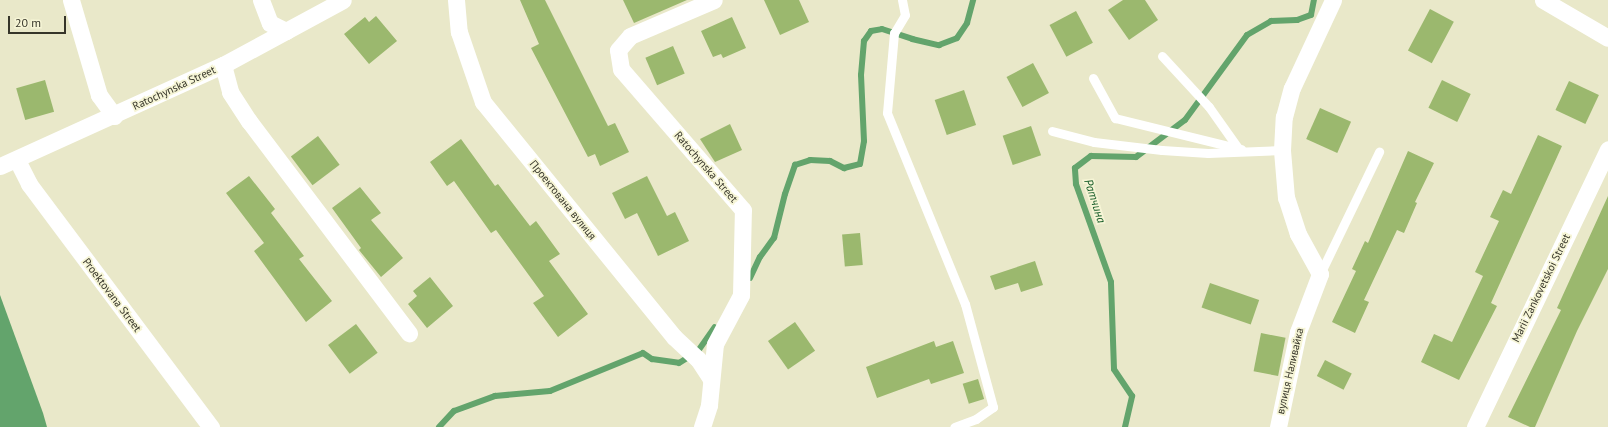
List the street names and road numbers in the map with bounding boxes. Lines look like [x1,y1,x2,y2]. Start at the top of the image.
street label: Ratochynska Street [130,63,218,113]
street label: Ratochynska Street [672,129,740,205]
street label: Проектована вулиця [527,158,599,242]
street label: Marii Zankovetskoi Street [1509,232,1573,344]
street label: Proektovana Street [80,256,144,334]
street label: вулиця Наливайка [1274,327,1306,415]

